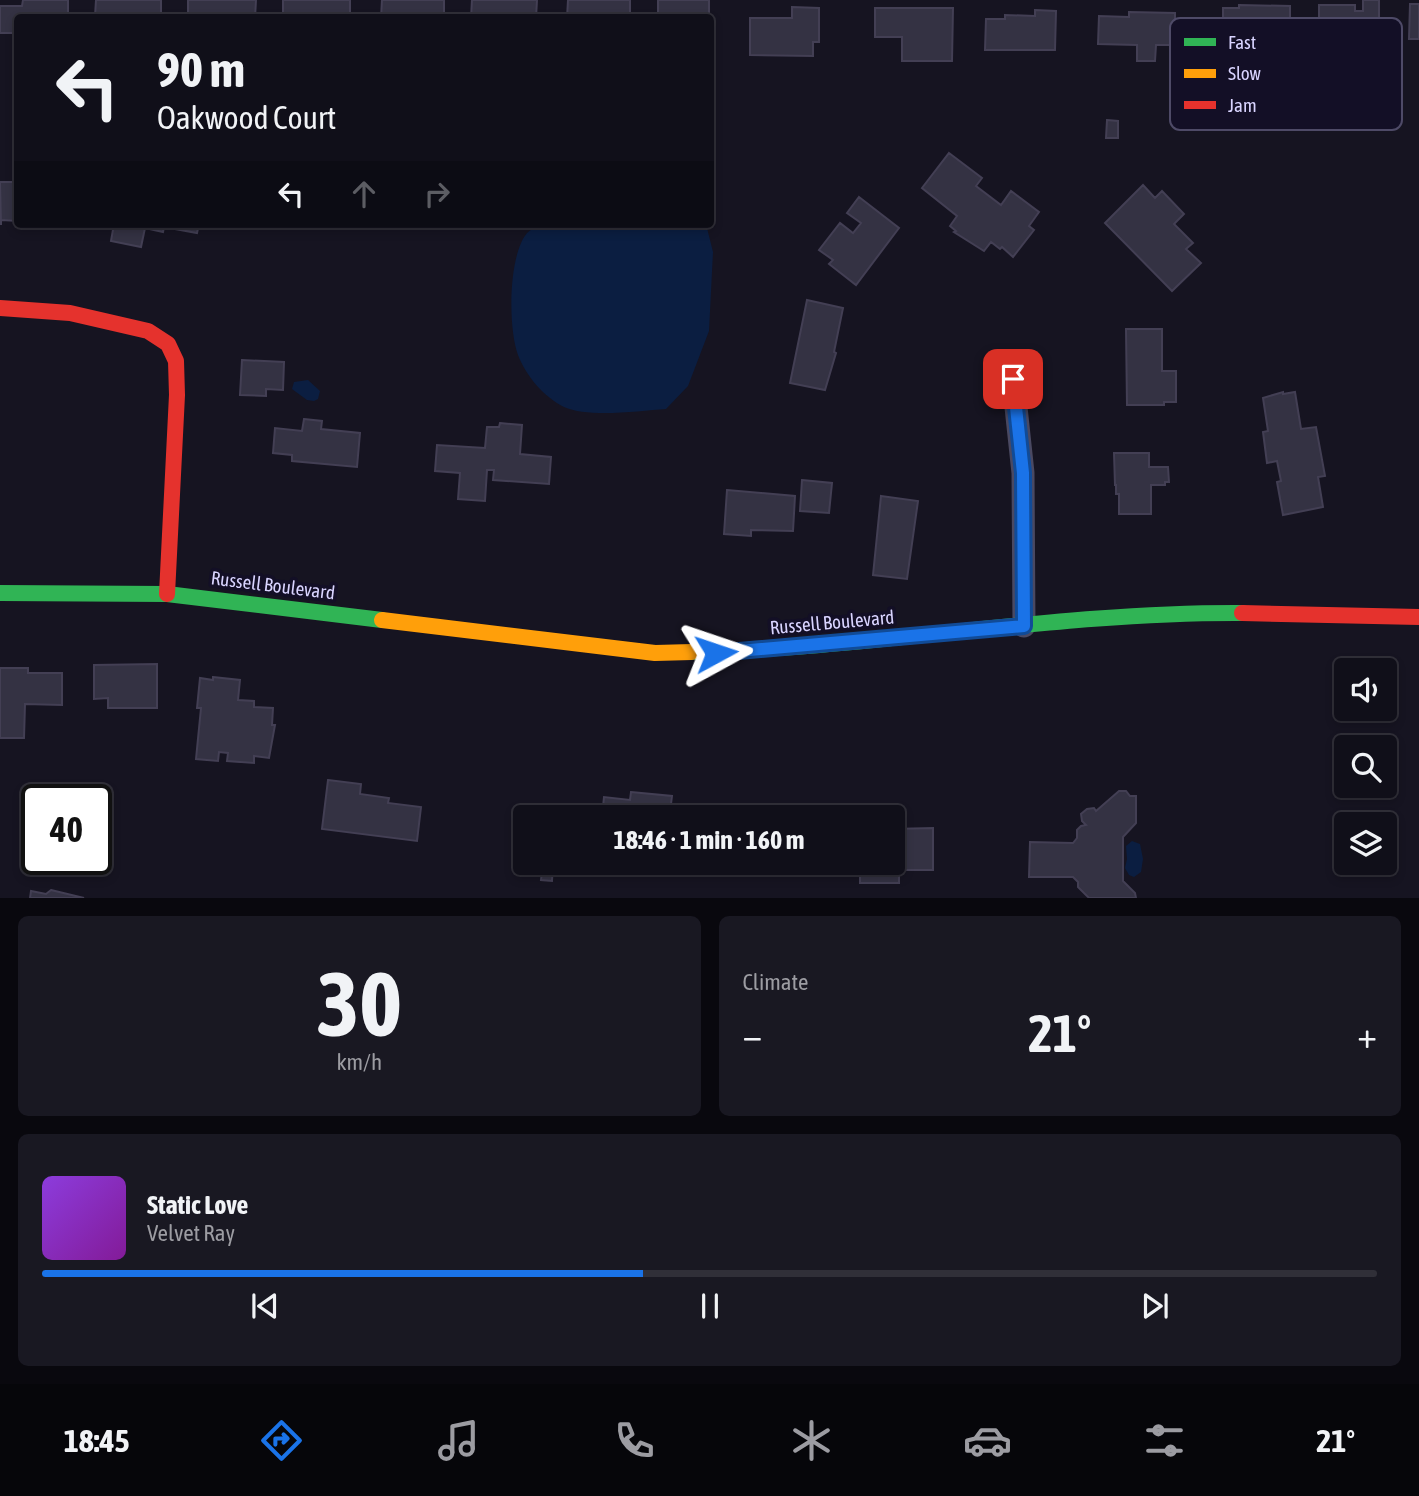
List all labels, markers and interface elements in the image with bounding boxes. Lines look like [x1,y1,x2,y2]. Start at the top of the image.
legend [1170,18,1402,130]
text: Fast [1228,31,1256,53]
text: 90 m [157,41,245,97]
icon: left [42,42,133,133]
text: Slow [1228,62,1262,84]
text: Jam [1228,94,1257,116]
text: Oakwood Court [157,99,336,136]
icon: left [272,175,310,213]
icon: ahead [345,175,383,213]
icon: right [418,175,456,213]
pin [983,349,1043,409]
icon: arrive [994,360,1032,398]
street label: Russell Boulevard [210,566,336,604]
street label: Russell Boulevard [769,606,895,638]
position arrow [679,616,753,690]
map controls [1334,658,1397,875]
button: sound [1334,658,1397,721]
button: search [1334,735,1397,798]
speed limit sign: 40 [21,784,112,875]
button: layers [1334,812,1397,875]
text: 18:46 · 1 min · 160 m [614,825,804,855]
text: 30 [316,951,402,1055]
text: Climate [743,969,808,995]
text: 21° [1028,1003,1091,1063]
text: − [743,1013,762,1056]
text: + [1357,1013,1377,1056]
text: km/h [336,1049,382,1075]
text: Static Love [147,1190,248,1220]
text: Velvet Ray [147,1220,235,1246]
icon: previous [246,1287,284,1325]
icon: pause [691,1287,729,1325]
icon: next [1136,1287,1174,1325]
icon: directions [257,1416,306,1465]
icon: music [434,1416,483,1465]
icon: phone [610,1416,659,1465]
icon: climate [787,1416,836,1465]
icon: car [963,1416,1012,1465]
icon: filters [1140,1416,1189,1465]
text: 18:45 [64,1422,130,1459]
text: 21° [1316,1422,1355,1459]

